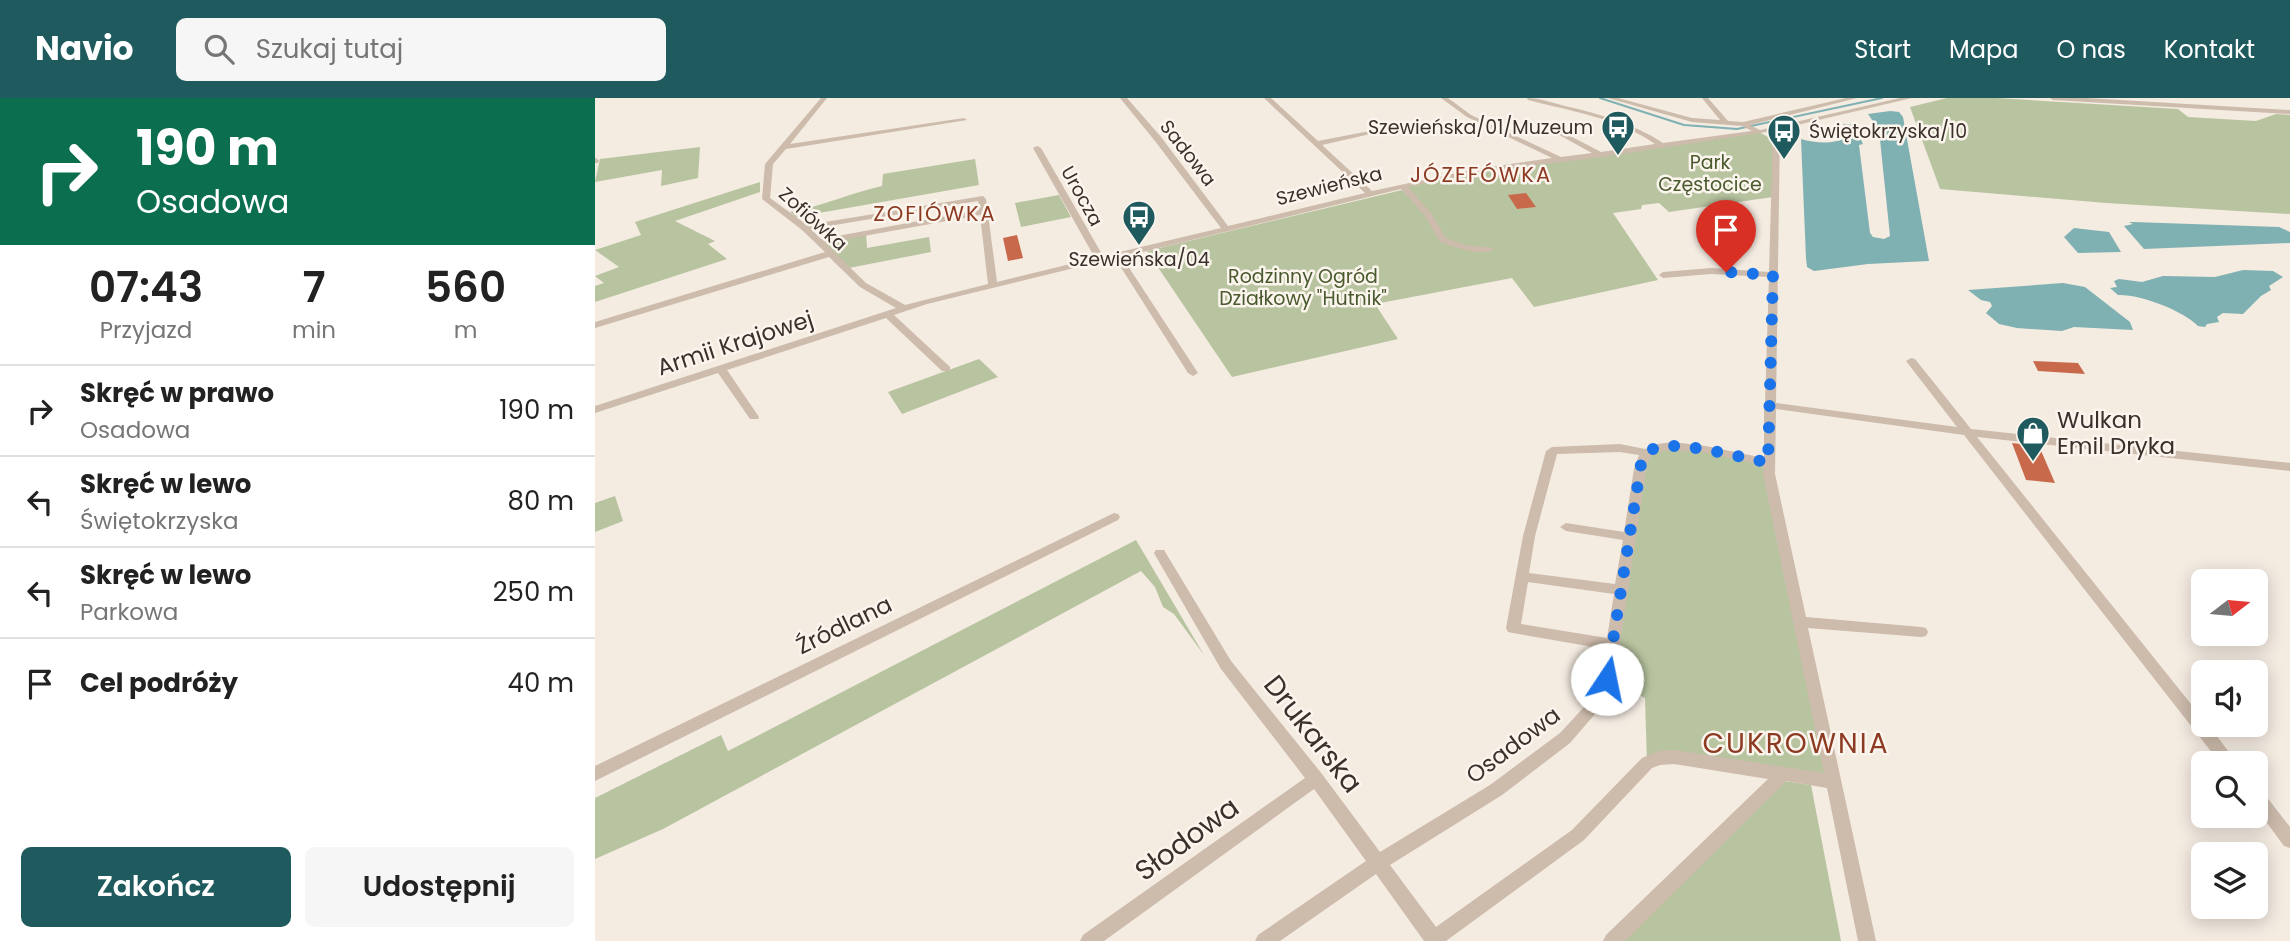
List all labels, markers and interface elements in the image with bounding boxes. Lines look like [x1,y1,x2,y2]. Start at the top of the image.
search box [176,18,666,81]
text: Navio [35,25,134,72]
icon: search [200,30,238,68]
text: Szukaj tutaj [256,31,403,67]
text: Start [1854,33,1911,66]
text: Mapa [1949,33,2018,66]
text: O nas [2056,33,2126,66]
text: Kontakt [2164,33,2255,66]
bus stop icon: Szewieńska/01/Muzeum [1599,108,1637,157]
bus stop icon: Świętokrzyska/10 [1765,112,1803,161]
text: 190 m [136,114,279,182]
street label: Sadowa [1154,114,1222,192]
place label: Szewieńska/01/Muzeum [1368,114,1593,141]
place label: Świętokrzyska/10 [1809,118,1967,145]
icon: right [21,126,112,217]
park label: Park Częstocice [1658,149,1762,198]
street label: Szewieńska [1273,160,1385,212]
district label: JÓZEFÓWKA [1410,160,1552,189]
street label: Urocza [1054,161,1110,231]
text: Osadowa [136,179,289,224]
street label: Zofiówka [773,181,853,257]
bus stop icon: Szewieńska/04 [1120,198,1158,247]
district label: ZOFIÓWKA [873,199,997,228]
pin [1696,200,1756,272]
icon: arrive [1707,211,1745,249]
place label: Szewieńska/04 [1068,246,1210,273]
text: 07:43 [89,258,203,317]
text: 7 [302,258,326,317]
text: 560 [425,258,506,317]
park label: Rodzinny Ogród Działkowy "Hutnik" [1219,263,1387,312]
street label: Armii Krajowej [653,303,817,383]
text: Przyjazd [100,314,192,346]
text: min [292,314,336,346]
text: m [454,314,477,346]
text: Skręć w prawo [80,375,274,411]
icon: right [21,392,59,430]
text: 190 m [499,392,574,428]
place label: Wulkan Emil Dryka [2057,404,2175,462]
text: Osadowa [80,414,190,446]
shop icon: Wulkan Emil Dryka [2014,414,2052,463]
text: Skręć w lewo [80,466,251,502]
icon: left [21,483,59,521]
text: 80 m [508,483,574,519]
text: Świętokrzyska [80,505,239,537]
text: Skręć w lewo [80,557,251,593]
north arrow [2191,569,2268,646]
map controls [2191,569,2268,919]
icon: left [21,574,59,612]
text: 250 m [493,574,574,610]
street label: Źródlana [791,588,897,662]
text: Parkowa [80,596,178,628]
position arrow [1570,642,1644,716]
button: sound [2191,660,2268,737]
icon: arrive [21,665,59,703]
text: Cel podróży [80,665,238,701]
text: 40 m [508,665,574,701]
street label: Drukarska [1255,667,1371,801]
street label: Osadowa [1459,699,1567,791]
district label: CUKROWNIA [1702,724,1890,763]
button: search [2191,751,2268,828]
street label: Słodowa [1127,788,1247,890]
button: layers [2191,842,2268,919]
button: Zakończ [21,847,291,927]
button: Udostępnij [305,847,574,927]

